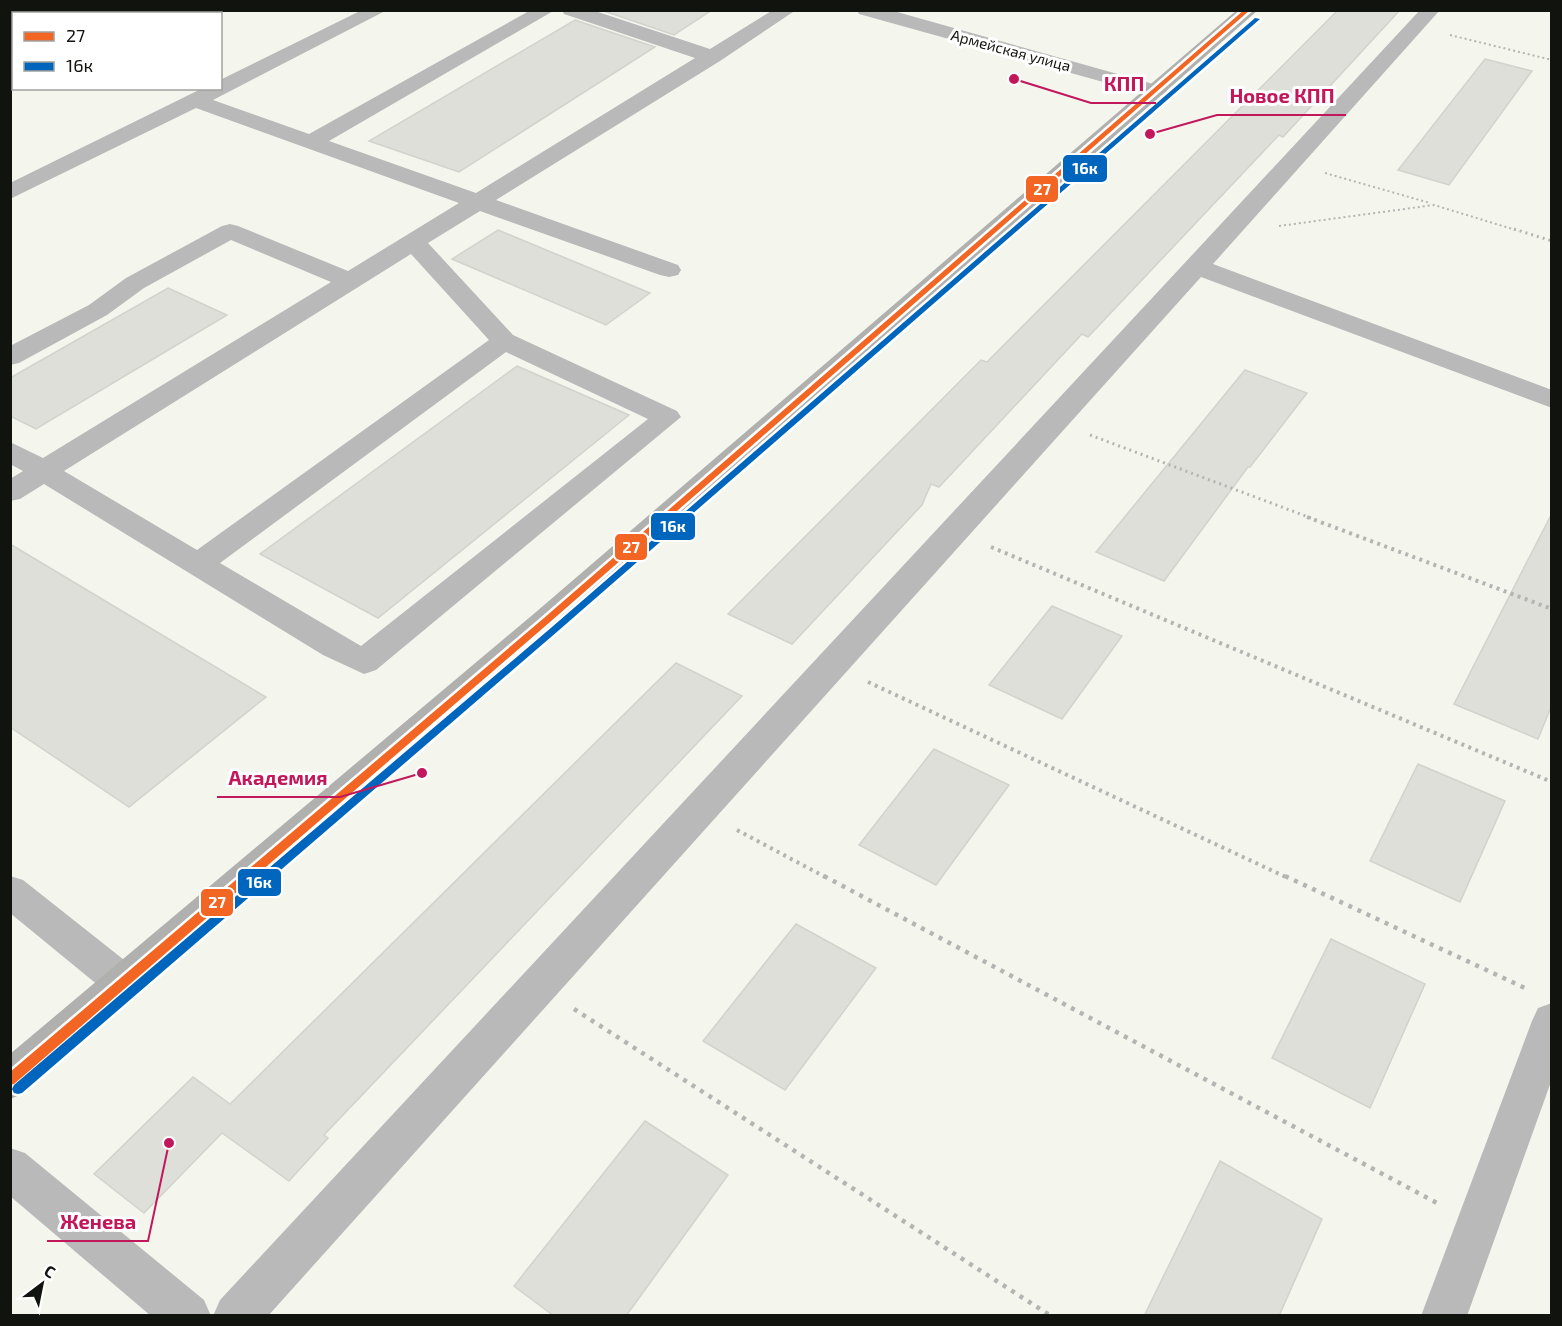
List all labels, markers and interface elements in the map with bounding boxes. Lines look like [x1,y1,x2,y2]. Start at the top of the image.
legend [12,12,222,90]
text: 27 [66,24,85,46]
street label: Армейская улица [949,25,1073,76]
text: 16к [66,54,93,76]
callout: КПП [1091,65,1156,103]
text: КПП [1104,71,1144,95]
callout: Новое КПП [1217,77,1346,115]
text: Новое КПП [1229,83,1335,107]
line badge: 16к [1062,154,1108,183]
text: 16к [1072,158,1098,177]
line badge: 27 [1025,175,1059,203]
text: 27 [1033,179,1051,198]
line badge: 16к [650,512,696,541]
text: 16к [660,516,686,535]
line badge: 27 [614,533,648,561]
text: 27 [622,537,640,556]
callout: Академия [217,759,340,797]
text: Академия [229,765,327,789]
line badge: 16к [237,868,282,897]
text: 16к [246,872,272,891]
line badge: 27 [200,888,234,917]
text: 27 [208,892,226,911]
callout: Женева [47,1203,148,1241]
text: Женева [60,1209,136,1233]
north arrow [12,1254,72,1314]
text: С [41,1260,59,1281]

